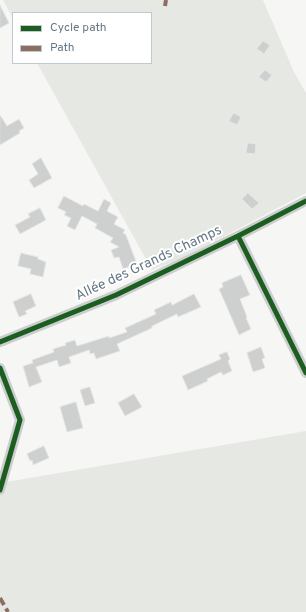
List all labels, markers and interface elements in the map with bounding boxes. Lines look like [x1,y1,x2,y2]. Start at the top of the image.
legend [12,12,152,64]
text: Cycle path [50,20,107,36]
text: Path [50,40,75,56]
street label: Allée des Grands Champs [73,223,225,305]

